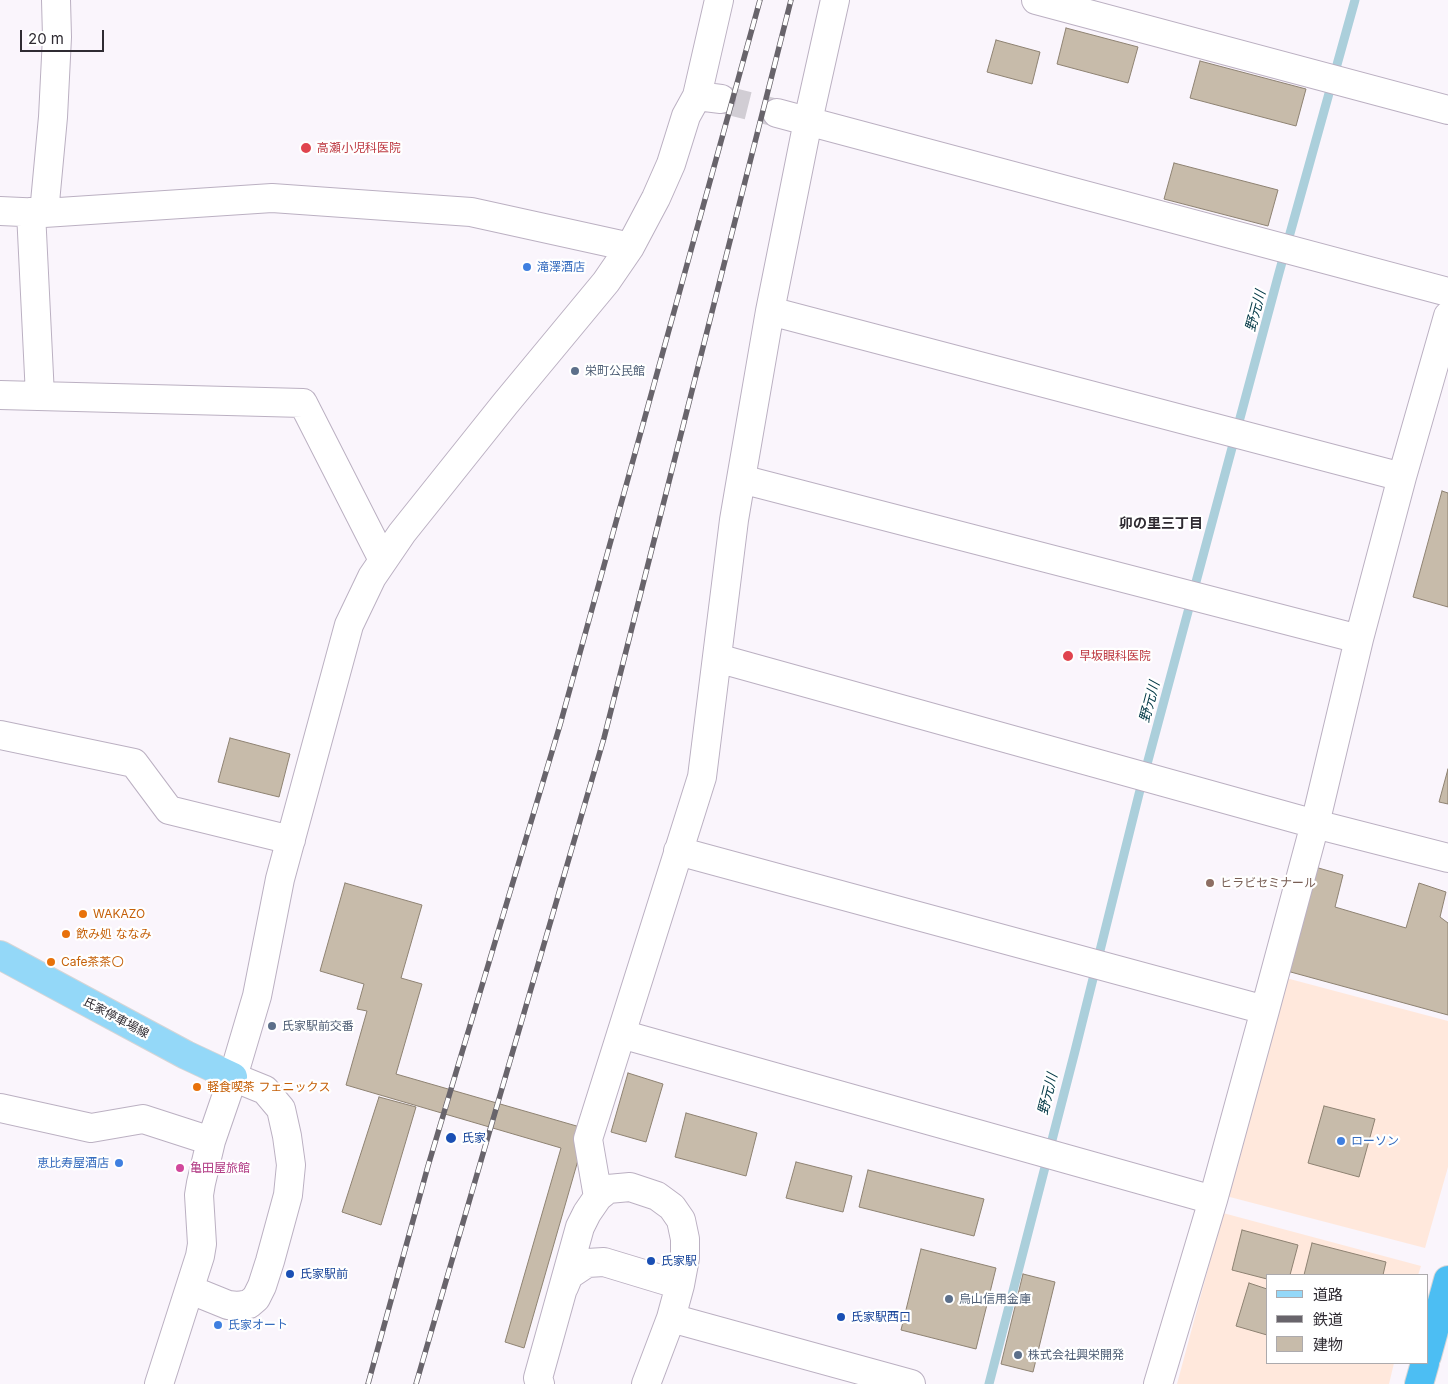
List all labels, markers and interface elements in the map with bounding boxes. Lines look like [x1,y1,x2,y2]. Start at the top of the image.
scale bar [22,20,106,52]
text: 20 m [28,29,64,48]
marker: 高瀬小児科医院 [299,141,313,155]
place label: 高瀬小児科医院 [317,141,401,155]
place label: 滝澤酒店 [537,260,585,274]
marker: 滝澤酒店 [521,261,533,273]
water label: 野元川 [1242,289,1270,333]
place label: 栄町公民館 [585,364,645,378]
marker: 栄町公民館 [569,365,581,377]
district label: 卯の里三丁目 [1119,516,1203,532]
marker: 早坂眼科医院 [1061,649,1075,663]
place label: 早坂眼科医院 [1079,649,1151,663]
water label: 野元川 [1136,680,1164,724]
place label: ヒラビセミナール [1220,876,1316,890]
marker: ヒラビセミナール [1204,877,1216,889]
place label: WAKAZO [93,907,145,921]
marker: WAKAZO [77,908,89,920]
place label: 飲み処 ななみ [76,927,151,941]
marker: 飲み処 ななみ [60,928,72,940]
place label: Cafe茶茶〇 [61,955,124,969]
marker: Cafe茶茶〇 [45,956,57,968]
street label: 氏家停車場線 [81,995,151,1041]
place label: 氏家駅前交番 [282,1019,354,1033]
marker: 氏家駅前交番 [266,1020,278,1032]
water label: 野元川 [1035,1072,1061,1116]
place label: 軽食喫茶 フェニックス [207,1080,330,1094]
marker: 軽食喫茶 フェニックス [191,1081,203,1093]
marker: 氏家 [444,1131,458,1145]
place label: 氏家 [462,1131,486,1145]
place label: ローソン [1351,1134,1399,1148]
marker: ローソン [1335,1135,1347,1147]
place label: 恵比寿屋酒店 [37,1156,109,1170]
marker: 恵比寿屋酒店 [113,1157,125,1169]
place label: 亀田屋旅館 [190,1161,250,1175]
marker: 亀田屋旅館 [174,1162,186,1174]
place label: 氏家駅 [661,1254,697,1268]
marker: 氏家駅 [645,1255,657,1267]
place label: 氏家駅前 [300,1267,348,1281]
marker: 氏家駅前 [284,1268,296,1280]
legend [1266,1274,1428,1364]
text: 道路 [1313,1285,1343,1304]
place label: 烏山信用金庫 [959,1292,1031,1306]
marker: 烏山信用金庫 [943,1293,955,1305]
place label: 氏家駅西口 [851,1310,911,1324]
text: 鉄道 [1313,1310,1343,1329]
marker: 氏家駅西口 [835,1311,847,1323]
place label: 氏家オート [228,1318,288,1332]
marker: 氏家オート [212,1319,224,1331]
text: 建物 [1313,1335,1343,1354]
place label: 株式会社興栄開発 [1028,1348,1124,1362]
marker: 株式会社興栄開発 [1012,1349,1024,1361]

